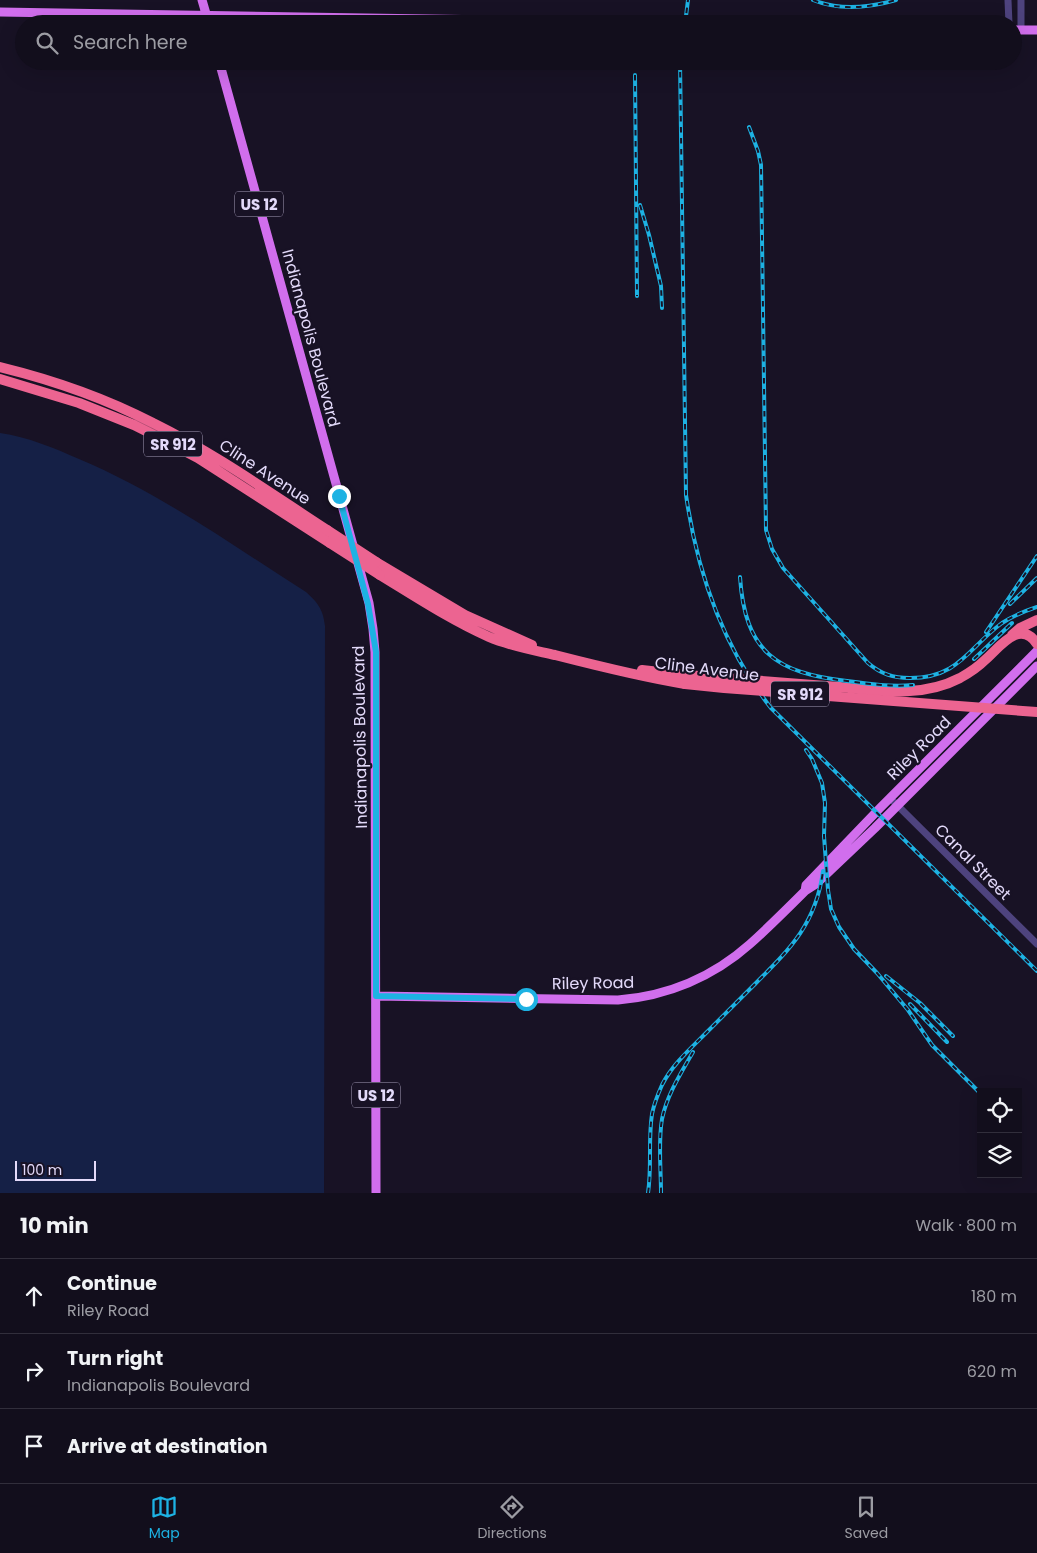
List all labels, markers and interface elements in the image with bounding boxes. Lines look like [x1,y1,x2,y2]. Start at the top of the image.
search box [15,15,1022,70]
icon: search [33,29,61,57]
text: Search here [73,29,187,56]
road number: US 12 [235,192,283,216]
street label: Indianapolis Boulevard [276,247,346,429]
road number: SR 912 [144,432,202,456]
street label: Cline Avenue [215,434,315,510]
route end [328,485,351,508]
street label: Indianapolis Boulevard [347,645,373,829]
street label: Cline Avenue [654,651,760,687]
road number: SR 912 [771,682,829,706]
street label: Riley Road [882,711,956,785]
street label: Canal Street [930,819,1016,905]
street label: Riley Road [552,971,634,995]
route start [515,988,538,1011]
road number: US 12 [352,1082,400,1108]
map controls [977,1088,1022,1178]
button: locate [977,1088,1022,1133]
button: layers [977,1133,1022,1178]
scale bar [15,1158,96,1181]
text: 100 m [22,1160,62,1180]
text: 10 min [20,1211,89,1240]
text: Walk · 800 m [916,1214,1017,1237]
text: Continue [67,1270,157,1297]
icon: ahead [20,1282,48,1310]
text: 180 m [971,1285,1017,1308]
text: Riley Road [67,1299,149,1322]
text: Turn right [67,1345,163,1372]
icon: right [20,1357,48,1385]
text: 620 m [967,1360,1017,1383]
text: Indianapolis Boulevard [67,1374,250,1397]
icon: arrive [20,1432,48,1460]
text: Arrive at destination [67,1433,268,1460]
tab: Map [149,1493,180,1544]
tab: Directions [477,1493,547,1544]
tab: Saved [844,1493,888,1544]

